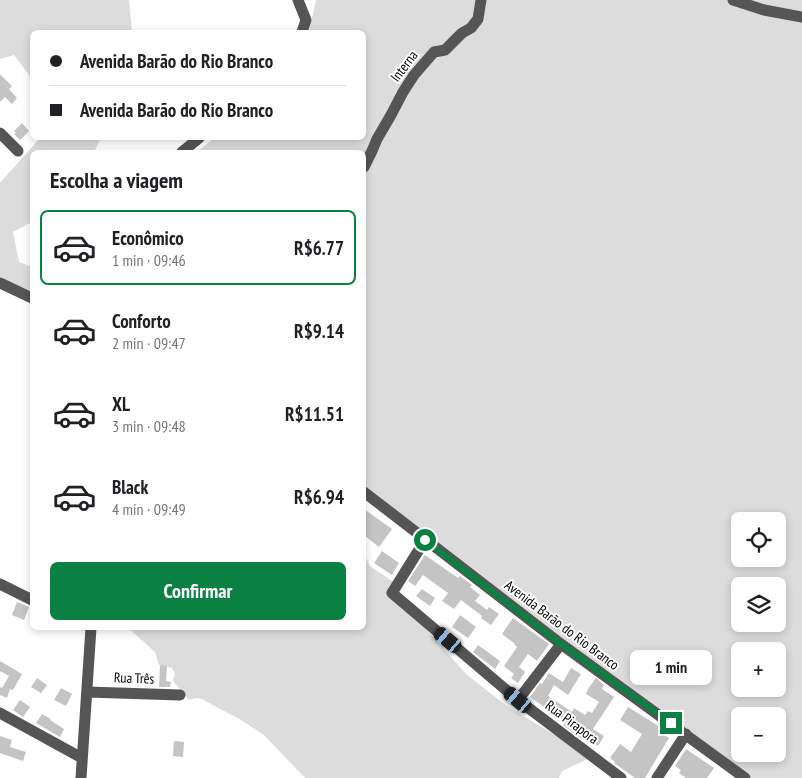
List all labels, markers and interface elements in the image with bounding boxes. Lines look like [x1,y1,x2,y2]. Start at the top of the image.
street label: Interna [386,47,422,85]
text: Avenida Barão do Rio Branco [80,49,273,73]
text: Avenida Barão do Rio Branco [80,98,273,122]
text: Escolha a viagem [50,166,183,194]
icon: car [52,225,97,270]
text: Econômico [112,226,184,250]
text: R$6.77 [294,236,344,260]
text: 1 min · 09:46 [112,250,186,270]
icon: car [52,308,97,353]
text: Conforto [112,309,171,333]
text: R$9.14 [294,319,344,343]
text: 2 min · 09:47 [112,333,186,353]
icon: car [52,391,97,436]
text: XL [112,392,130,416]
text: R$11.51 [285,402,344,426]
text: 3 min · 09:48 [112,416,186,436]
icon: car [52,474,97,519]
text: Black [112,475,148,499]
text: R$6.94 [294,485,344,509]
text: 4 min · 09:49 [112,499,186,519]
map controls [731,512,786,762]
button: locate [731,512,786,567]
route start [414,529,436,551]
button: Confirmar [50,562,346,620]
street label: Avenida Barão do Rio Branco [501,576,623,674]
button: layers [731,577,786,632]
car [431,625,464,655]
button: + [731,642,786,697]
callout: 1 min [630,650,712,686]
text: 1 min [655,657,687,677]
street label: Rua Três [113,668,155,688]
car [501,685,534,715]
street label: Rua Pirapora [542,696,602,748]
button: − [731,707,786,762]
route end [660,712,682,734]

